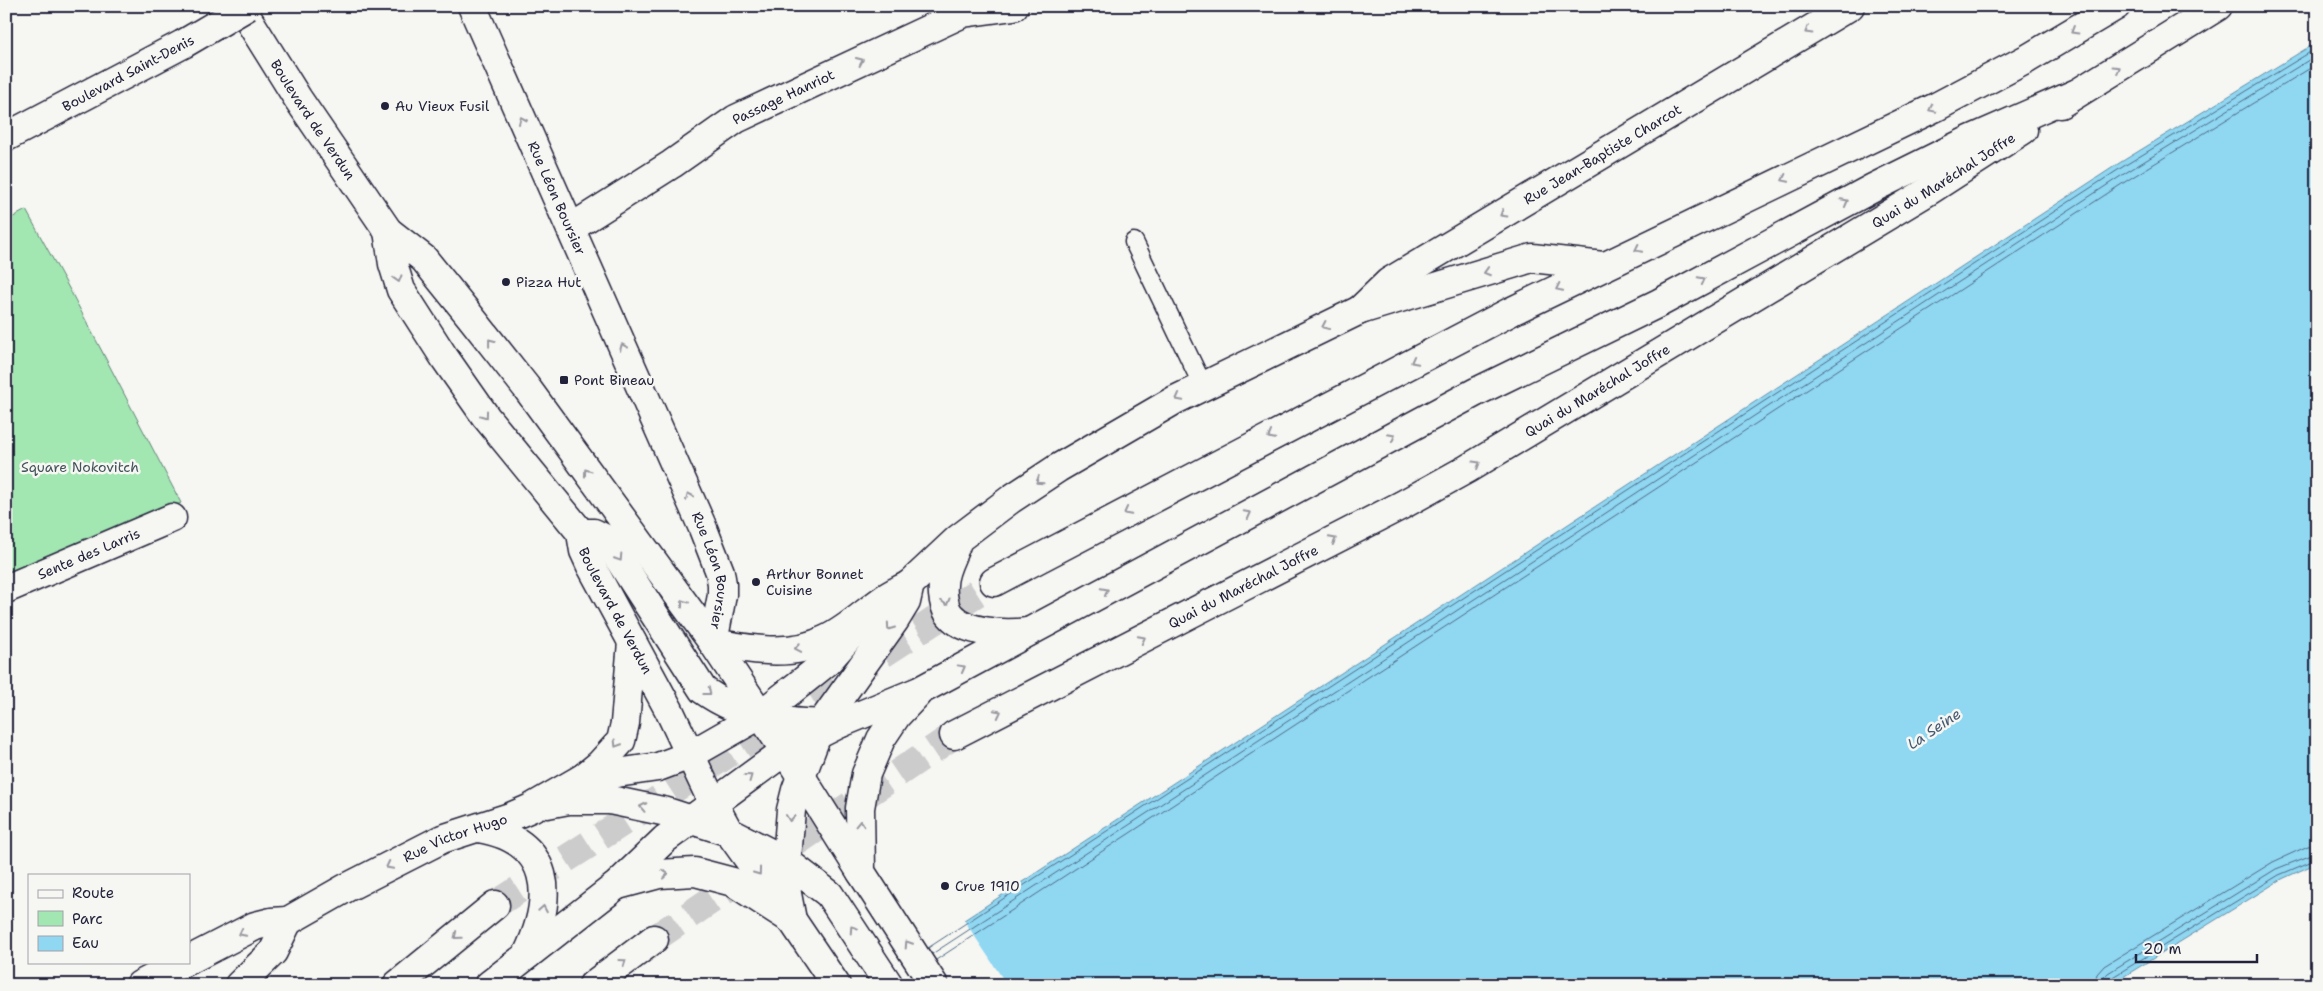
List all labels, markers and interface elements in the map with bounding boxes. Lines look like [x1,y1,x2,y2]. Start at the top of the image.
one-way arrow [1804,25,1813,35]
one-way arrow [2071,25,2080,35]
street label: Boulevard Saint-Denis [59,31,197,115]
street label: Boulevard de Verdun [267,56,360,184]
one-way arrow [854,58,863,68]
street label: Passage Hanriot [729,65,837,129]
one-way arrow [2111,65,2120,75]
place label: Au Vieux Fusil [395,97,490,115]
marker: Au Vieux Fusil [379,100,391,112]
street label: Rue Jean-Baptiste Charcot [1520,100,1685,208]
one-way arrow [1928,103,1937,113]
one-way arrow [518,116,529,125]
street label: Quai du Maréchal Joffre [1868,128,2019,232]
street label: Rue Léon Boursier [524,138,590,258]
one-way arrow [1781,173,1790,183]
one-way arrow [1840,199,1849,209]
one-way arrow [1500,207,1509,217]
one-way arrow [1635,243,1644,253]
one-way arrow [1483,267,1492,277]
place label: Pizza Hut [516,273,582,291]
one-way arrow [392,274,402,282]
marker: Pizza Hut [500,276,512,288]
one-way arrow [1697,276,1706,286]
one-way arrow [1556,281,1565,291]
one-way arrow [1321,320,1330,331]
one-way arrow [488,339,496,348]
street label: Quai du Maréchal Joffre [1521,340,1673,441]
one-way arrow [619,343,630,352]
one-way arrow [1411,355,1420,365]
place label: Pont Bineau [574,371,654,389]
marker: Pont Bineau [558,374,570,386]
one-way arrow [1175,392,1184,402]
one-way arrow [479,410,488,419]
one-way arrow [1267,430,1276,440]
one-way arrow [1386,433,1395,443]
park label: Square Nokovitch [21,458,139,476]
one-way arrow [1471,460,1480,470]
one-way arrow [584,469,594,478]
one-way arrow [1035,474,1044,484]
one-way arrow [684,492,695,501]
one-way arrow [1123,506,1132,516]
street label: Rue Léon Boursier [688,509,732,631]
one-way arrow [1243,510,1252,520]
street label: Sente des Larris [35,524,143,583]
one-way arrow [1328,536,1337,546]
street label: Quai du Maréchal Joffre [1165,541,1321,633]
street label: Boulevard de Verdun [575,544,657,677]
one-way arrow [612,552,622,561]
place label: Arthur Bonnet Cuisine [766,565,864,599]
marker: Arthur Bonnet Cuisine [750,576,762,588]
one-way arrow [1100,587,1109,597]
one-way arrow [940,597,950,605]
one-way arrow [681,599,690,609]
one-way arrow [887,621,896,631]
one-way arrow [1137,635,1146,645]
one-way arrow [793,643,802,653]
one-way arrow [957,664,966,674]
one-way arrow [702,687,711,695]
water label: La Seine [1903,704,1965,754]
one-way arrow [993,709,1002,719]
one-way arrow [614,739,624,748]
one-way arrow [743,774,753,783]
one-way arrow [638,802,647,812]
street label: Rue Victor Hugo [400,810,509,866]
one-way arrow [785,814,796,822]
one-way arrow [855,819,865,827]
one-way arrow [385,860,394,870]
one-way arrow [751,866,761,875]
one-way arrow [661,869,669,880]
legend [28,874,190,964]
place label: Crue 1910 [955,877,1020,895]
marker: Crue 1910 [939,880,951,892]
text: Route [72,883,114,903]
one-way arrow [538,905,548,914]
text: Parc [72,909,103,929]
one-way arrow [849,926,859,935]
one-way arrow [238,927,247,937]
one-way arrow [454,930,463,938]
scale bar [2136,931,2257,963]
text: Eau [72,933,99,953]
text: 20 m [2143,939,2182,959]
one-way arrow [905,940,914,950]
one-way arrow [618,959,627,968]

